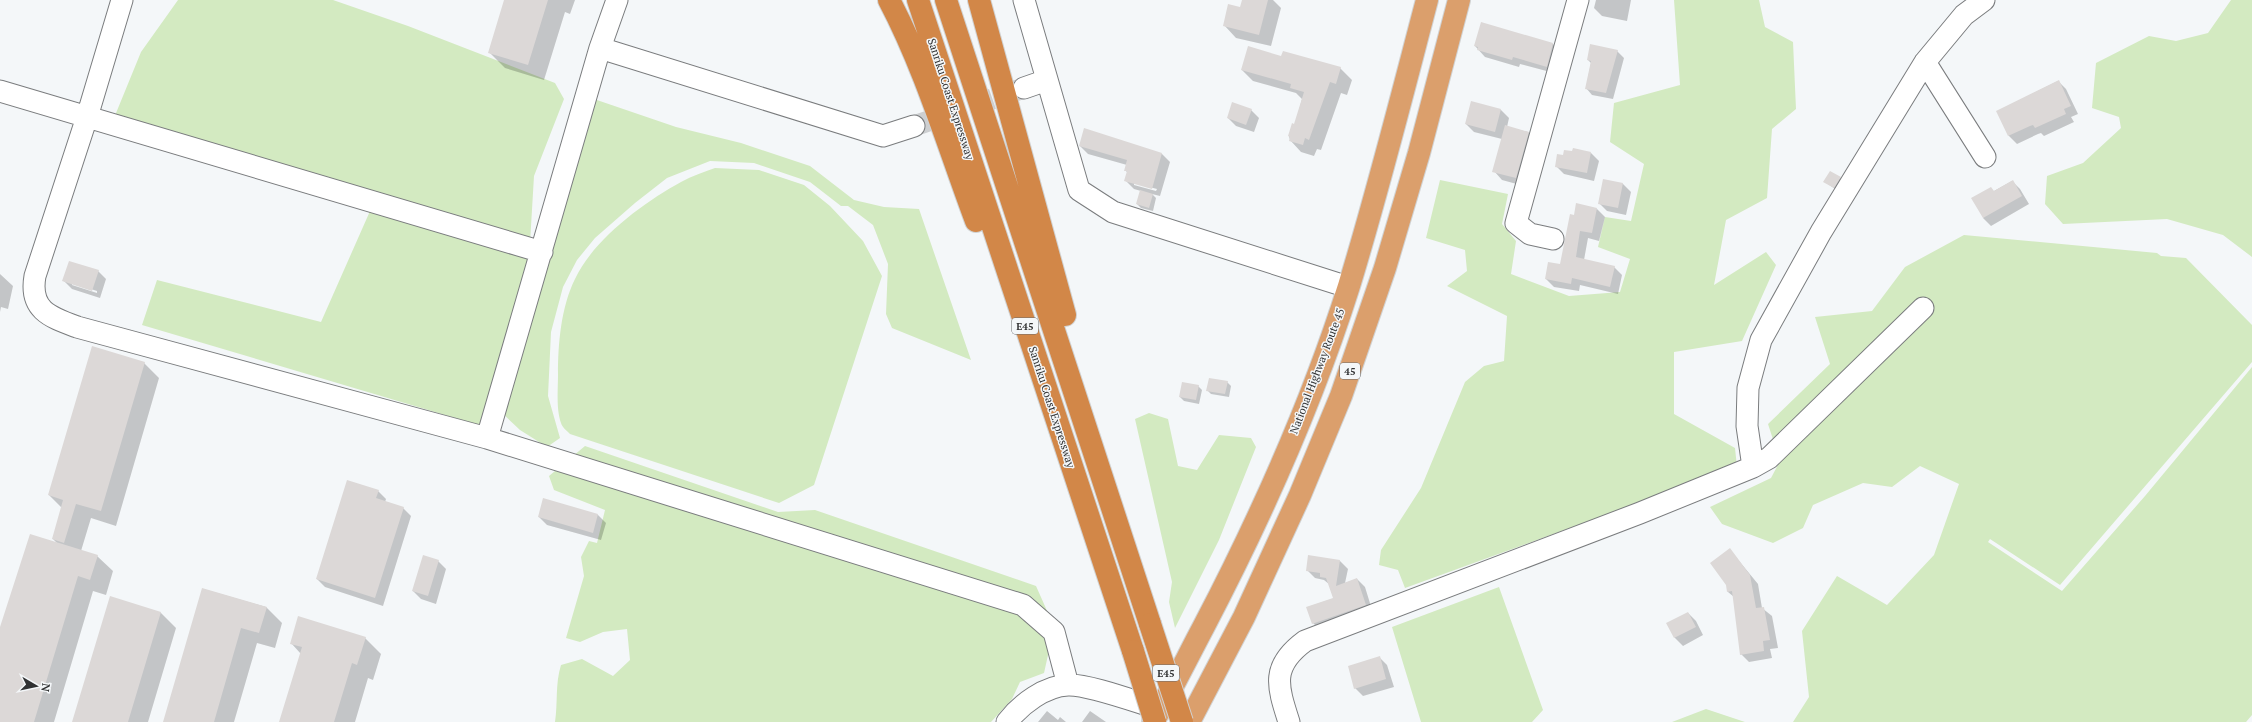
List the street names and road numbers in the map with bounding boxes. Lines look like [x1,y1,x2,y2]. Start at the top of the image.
street label: Sanriku Coast Expressway [925,36,977,162]
street label: National Highway Route 45 [1287,306,1348,436]
road number: E45 [1012,318,1038,334]
street label: Sanriku Coast Expressway [1026,344,1078,470]
road number: 45 [1340,363,1360,379]
road number: E45 [1153,665,1179,681]

